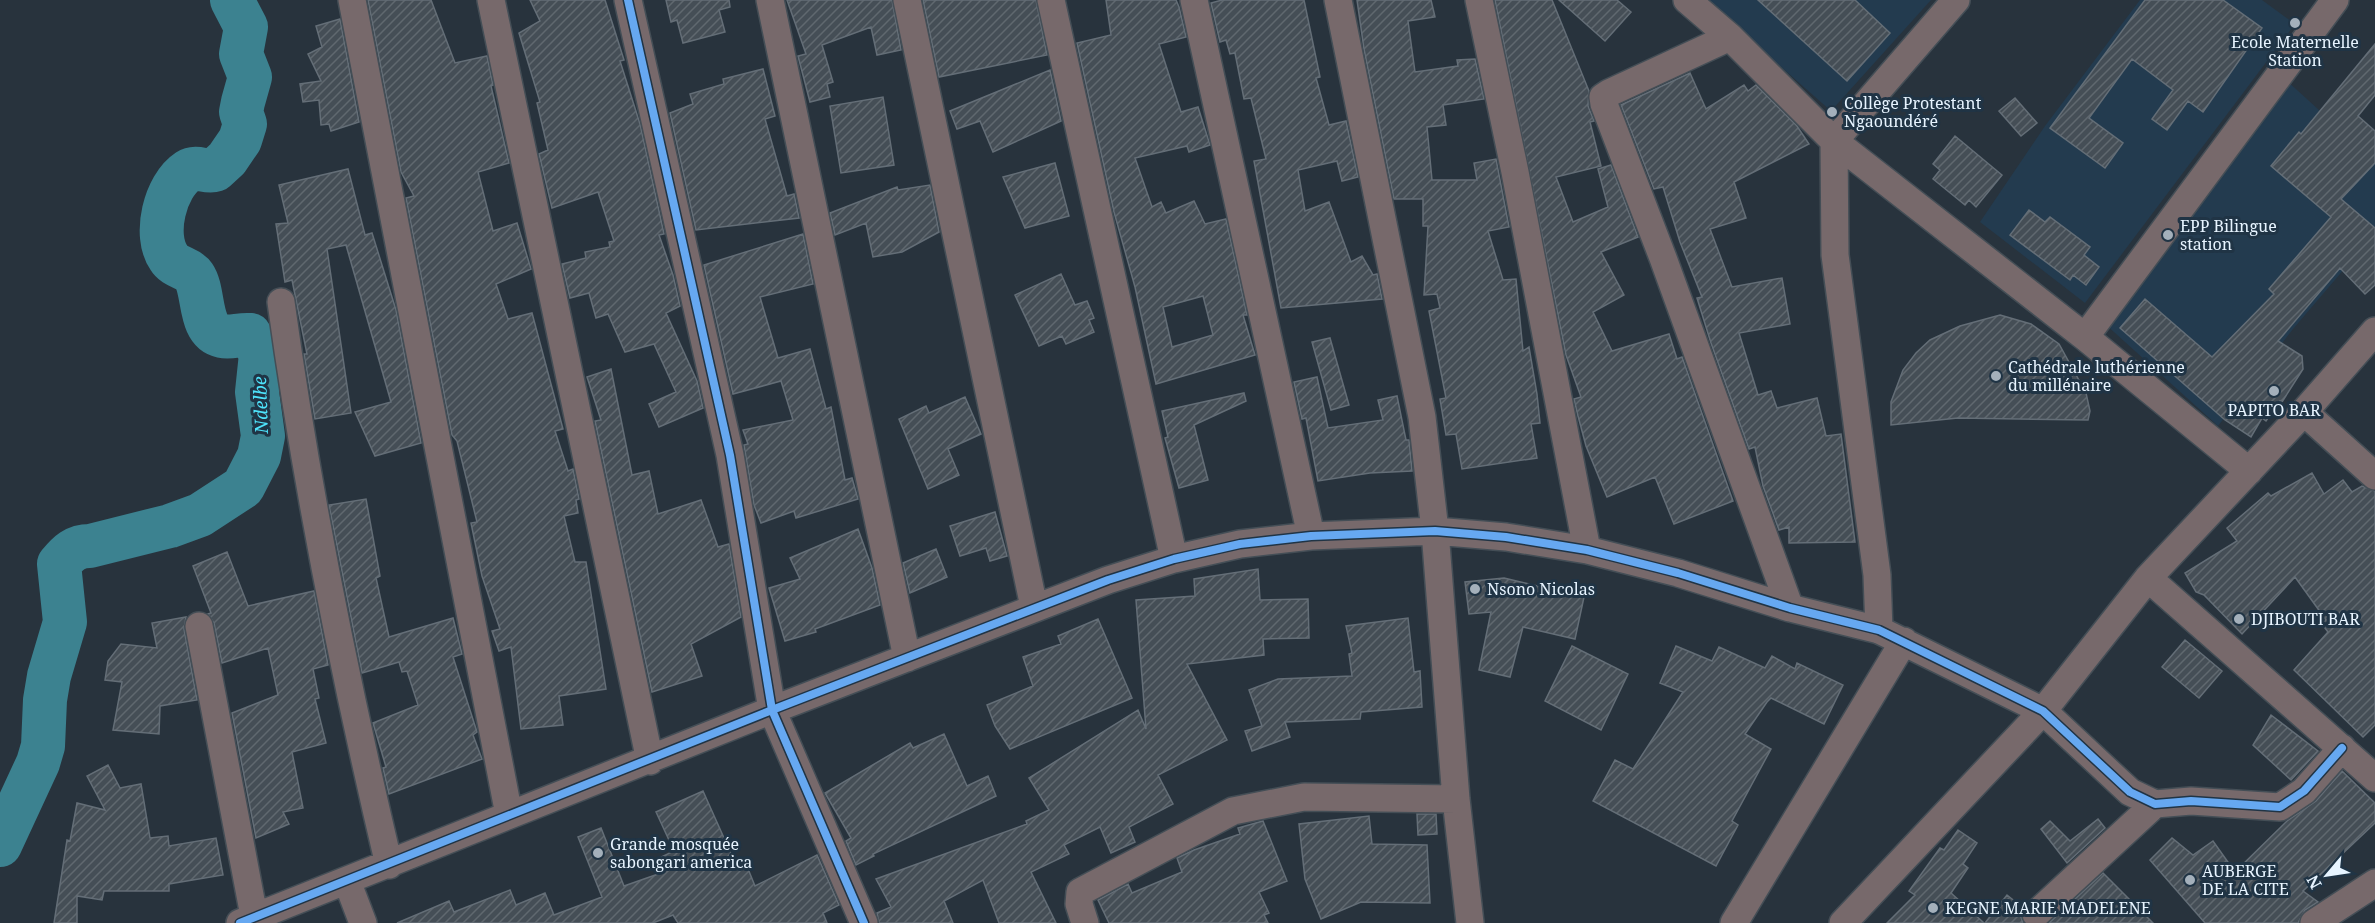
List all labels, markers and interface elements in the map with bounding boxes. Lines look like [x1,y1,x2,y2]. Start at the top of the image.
marker: Ecole Maternelle Station [2288,16,2302,30]
place label: Ecole Maternelle Station [2231,31,2359,71]
place label: Collège Protestant Ngaoundéré [1844,92,1982,132]
marker: Collège Protestant Ngaoundéré [1825,105,1839,119]
place label: EPP Bilingue station [2180,215,2277,255]
marker: EPP Bilingue station [2161,228,2175,242]
place label: Cathédrale luthérienne du millénaire [2008,356,2185,396]
marker: Cathédrale luthérienne du millénaire [1989,369,2003,383]
water label: Ndelbe [247,376,273,435]
marker: PAPITO BAR [2267,384,2281,398]
place label: PAPITO BAR [2227,399,2321,421]
place label: Nsono Nicolas [1487,578,1595,600]
marker: Nsono Nicolas [1468,582,1482,596]
place label: DJIBOUTI BAR [2251,608,2360,630]
marker: DJIBOUTI BAR [2232,612,2246,626]
place label: Grande mosquée sabongari america [610,833,752,873]
north arrow [2297,845,2357,905]
marker: Grande mosquée sabongari america [591,846,605,860]
place label: AUBERGE DE LA CITE [2202,860,2289,900]
text: N [2301,871,2327,893]
marker: AUBERGE DE LA CITE [2183,873,2197,887]
place label: KEGNE MARIE MADELENE [1945,897,2151,919]
marker: KEGNE MARIE MADELENE [1926,901,1940,915]

